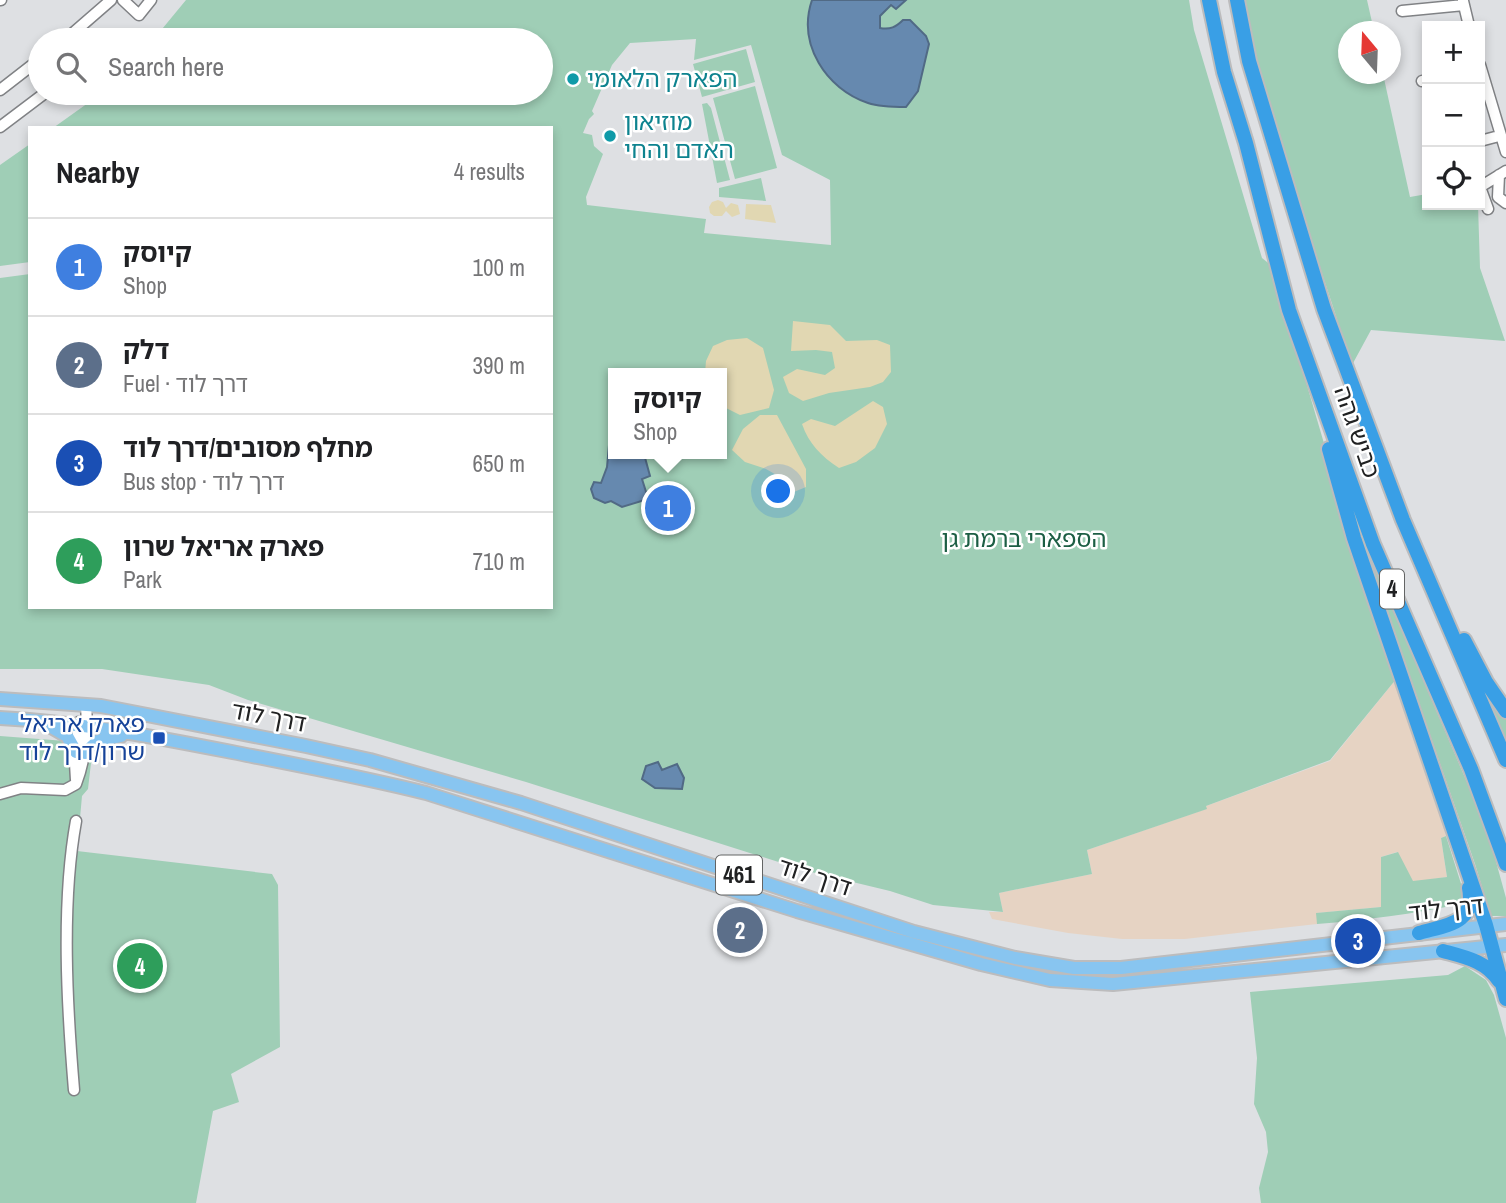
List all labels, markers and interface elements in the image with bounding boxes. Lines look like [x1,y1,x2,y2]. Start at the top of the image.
north arrow [1338,21,1401,84]
map controls [1422,21,1485,210]
button: + [1422,21,1485,84]
search box [28,28,553,105]
icon: search [52,48,90,86]
text: Search here [108,49,224,84]
place label: הפארק הלאומי [587,62,738,94]
marker: הפארק הלאומי [565,71,581,87]
button: − [1422,84,1485,147]
place label: מוזיאון האדם והחי [624,105,734,165]
marker: מוזיאון האדם והחי [602,128,618,144]
button: locate [1422,147,1485,210]
text: Nearby [56,152,139,192]
text: 4 results [454,156,525,187]
text: קיוסק [123,235,192,270]
text: 1 [74,252,84,283]
text: 100 m [473,252,525,283]
text: Shop [123,270,167,301]
text: דלק [123,332,169,367]
text: 2 [74,350,84,381]
text: 390 m [473,350,525,381]
text: Fuel · דרך לוד [123,368,248,399]
popup [608,368,727,459]
text: קיוסק [633,381,702,416]
street label: כביש גהה [1327,381,1389,482]
text: Shop [633,416,677,447]
text: מחלף מסובים/דרך לוד [123,430,373,465]
text: 3 [74,448,84,479]
text: 650 m [473,448,525,479]
text: Bus stop · דרך לוד [123,466,285,497]
your location [761,474,795,508]
pin: 1 [645,482,691,534]
park label: הספארי ברמת גן [942,522,1107,554]
text: פארק אריאל שרון [123,529,324,564]
text: 4 [74,546,84,577]
text: 710 m [473,546,525,577]
text: Park [123,564,162,595]
road number: 4 [1380,569,1404,608]
street label: דרך לוד [229,693,309,739]
place label: פארק אריאל שרון/דרך לוד [19,707,145,767]
marker: פארק אריאל שרון/דרך לוד [151,730,167,746]
street label: דרך לוד [774,849,856,903]
road number: 461 [716,856,762,894]
street label: דרך לוד [1407,888,1485,928]
pin: 2 [717,904,763,956]
pin: 3 [1335,915,1381,967]
pin: 4 [117,940,163,992]

